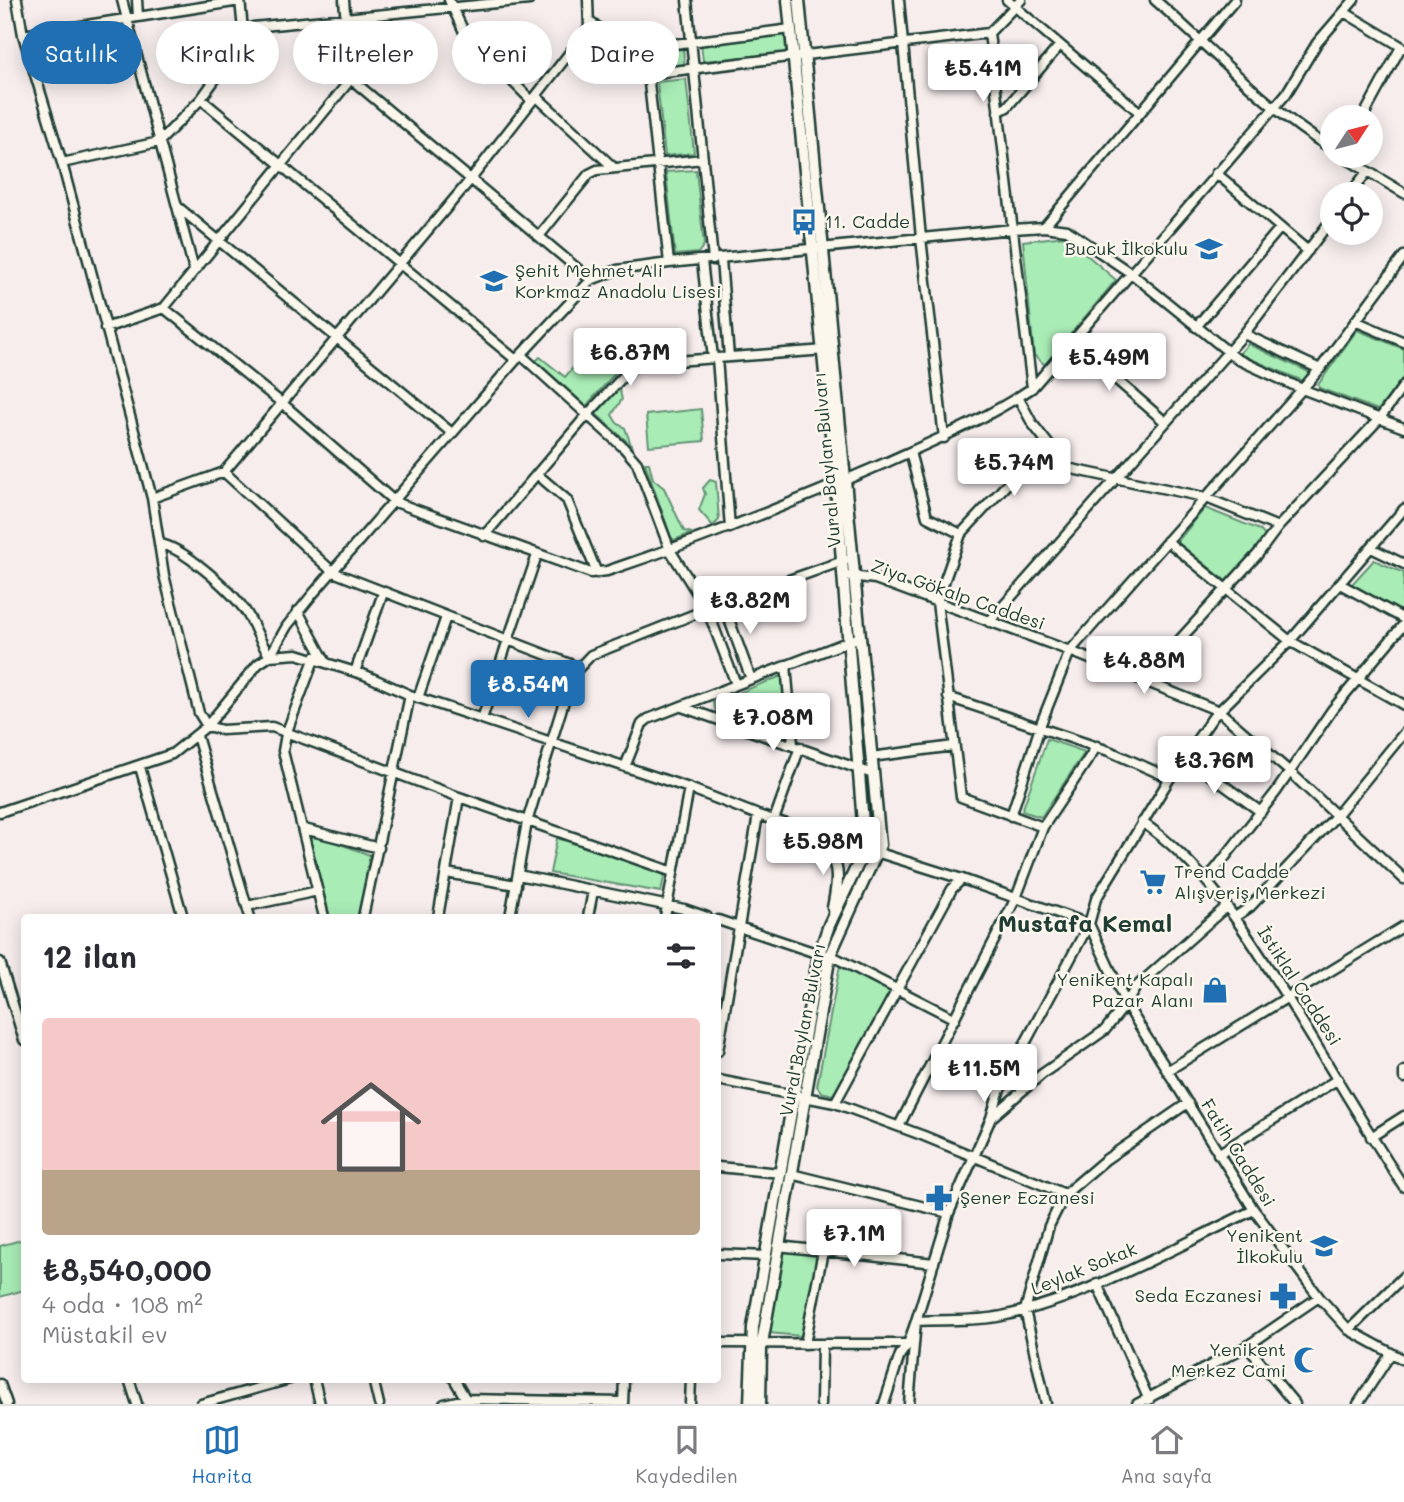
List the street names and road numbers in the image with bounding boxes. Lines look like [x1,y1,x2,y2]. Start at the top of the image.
street label: Vural Baylan Bulvarı [806,371,846,549]
street label: Ziya Gökalp Caddesi [868,553,1048,635]
street label: İstiklal Caddesi [1252,921,1347,1050]
street label: Vural Baylan Bulvarı [773,941,831,1119]
street label: Fatih Caddesi [1196,1094,1282,1211]
street label: Leylak Sokak [1027,1236,1140,1300]

